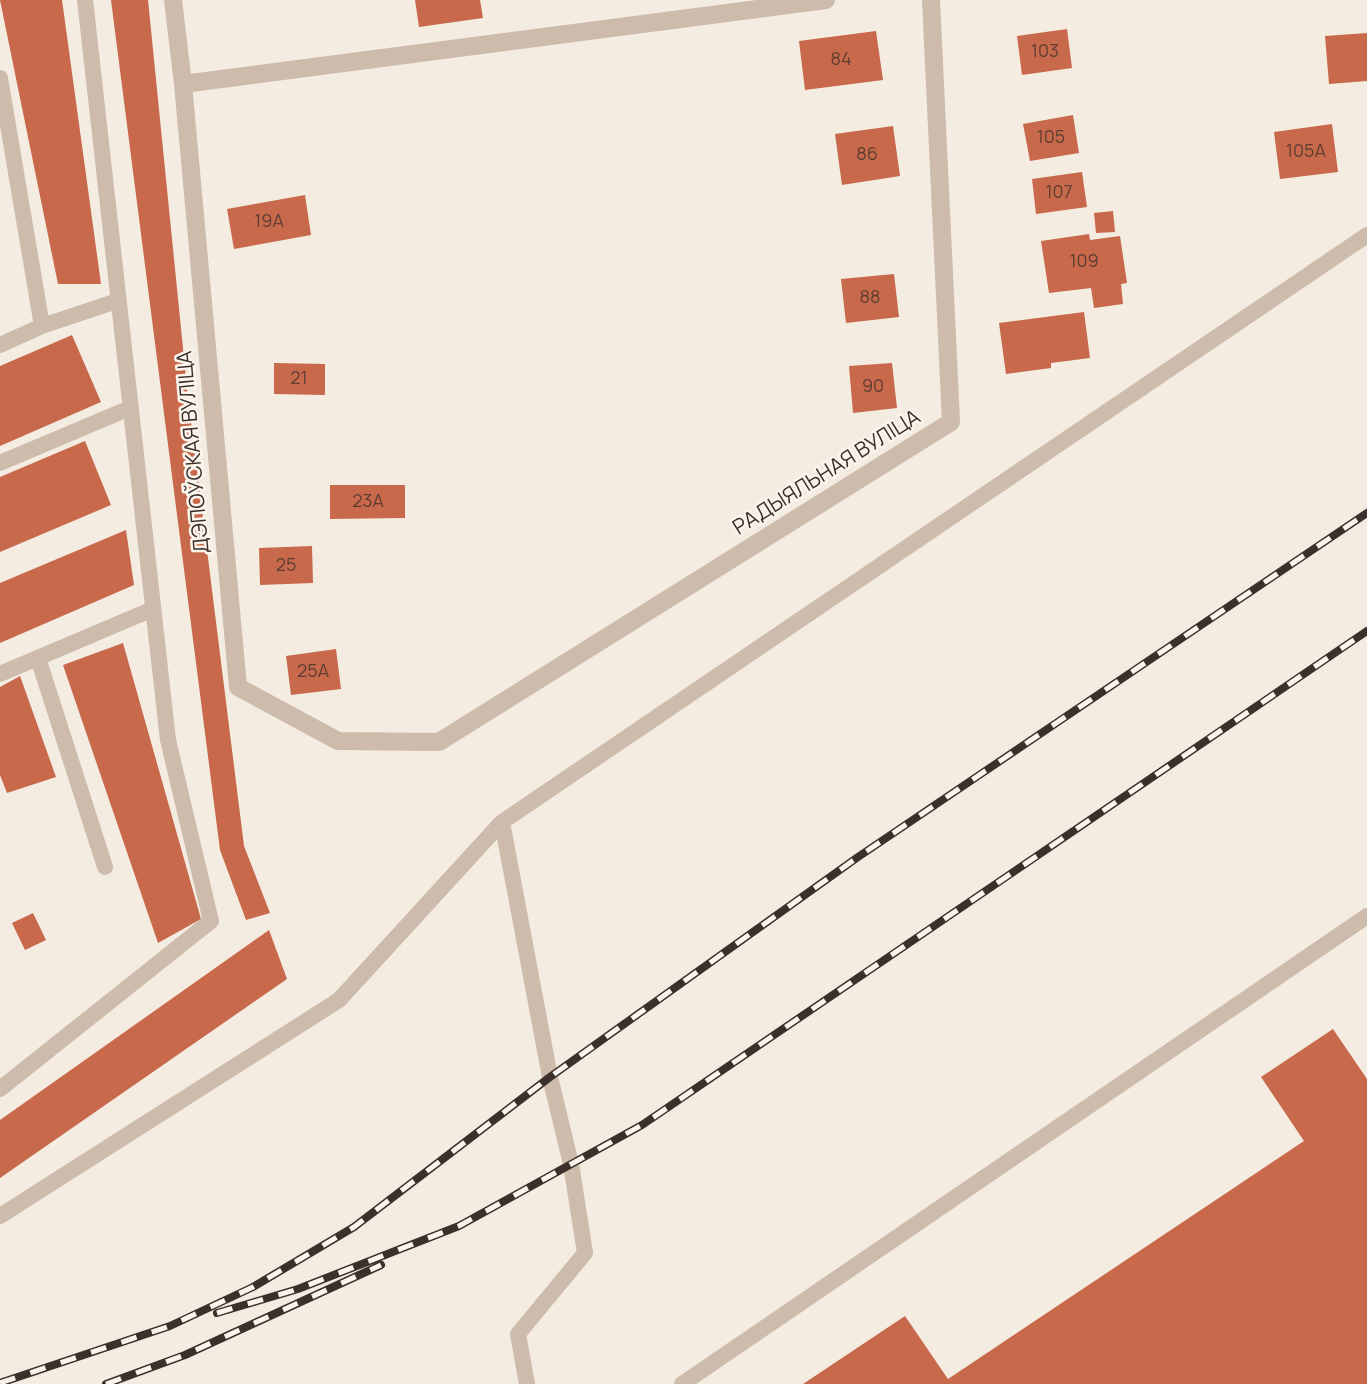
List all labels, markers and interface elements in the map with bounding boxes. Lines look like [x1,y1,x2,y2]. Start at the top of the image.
house number: 103 [1031,41,1059,63]
house number: 84 [830,49,852,71]
house number: 105 [1037,127,1065,149]
house number: 105А [1286,141,1326,163]
house number: 86 [856,144,878,166]
house number: 107 [1045,182,1073,204]
house number: 19А [254,211,284,233]
house number: 109 [1069,251,1099,273]
house number: 88 [860,287,880,309]
street label: ДЭПОЎСКАЯ ВУЛІЦА [173,350,215,554]
house number: 21 [290,368,308,390]
house number: 90 [862,376,884,398]
street label: РАДЫЯЛЬНАЯ ВУЛІЦА [729,405,925,541]
house number: 23А [352,491,384,513]
house number: 25 [276,555,296,577]
house number: 25А [297,661,329,683]

